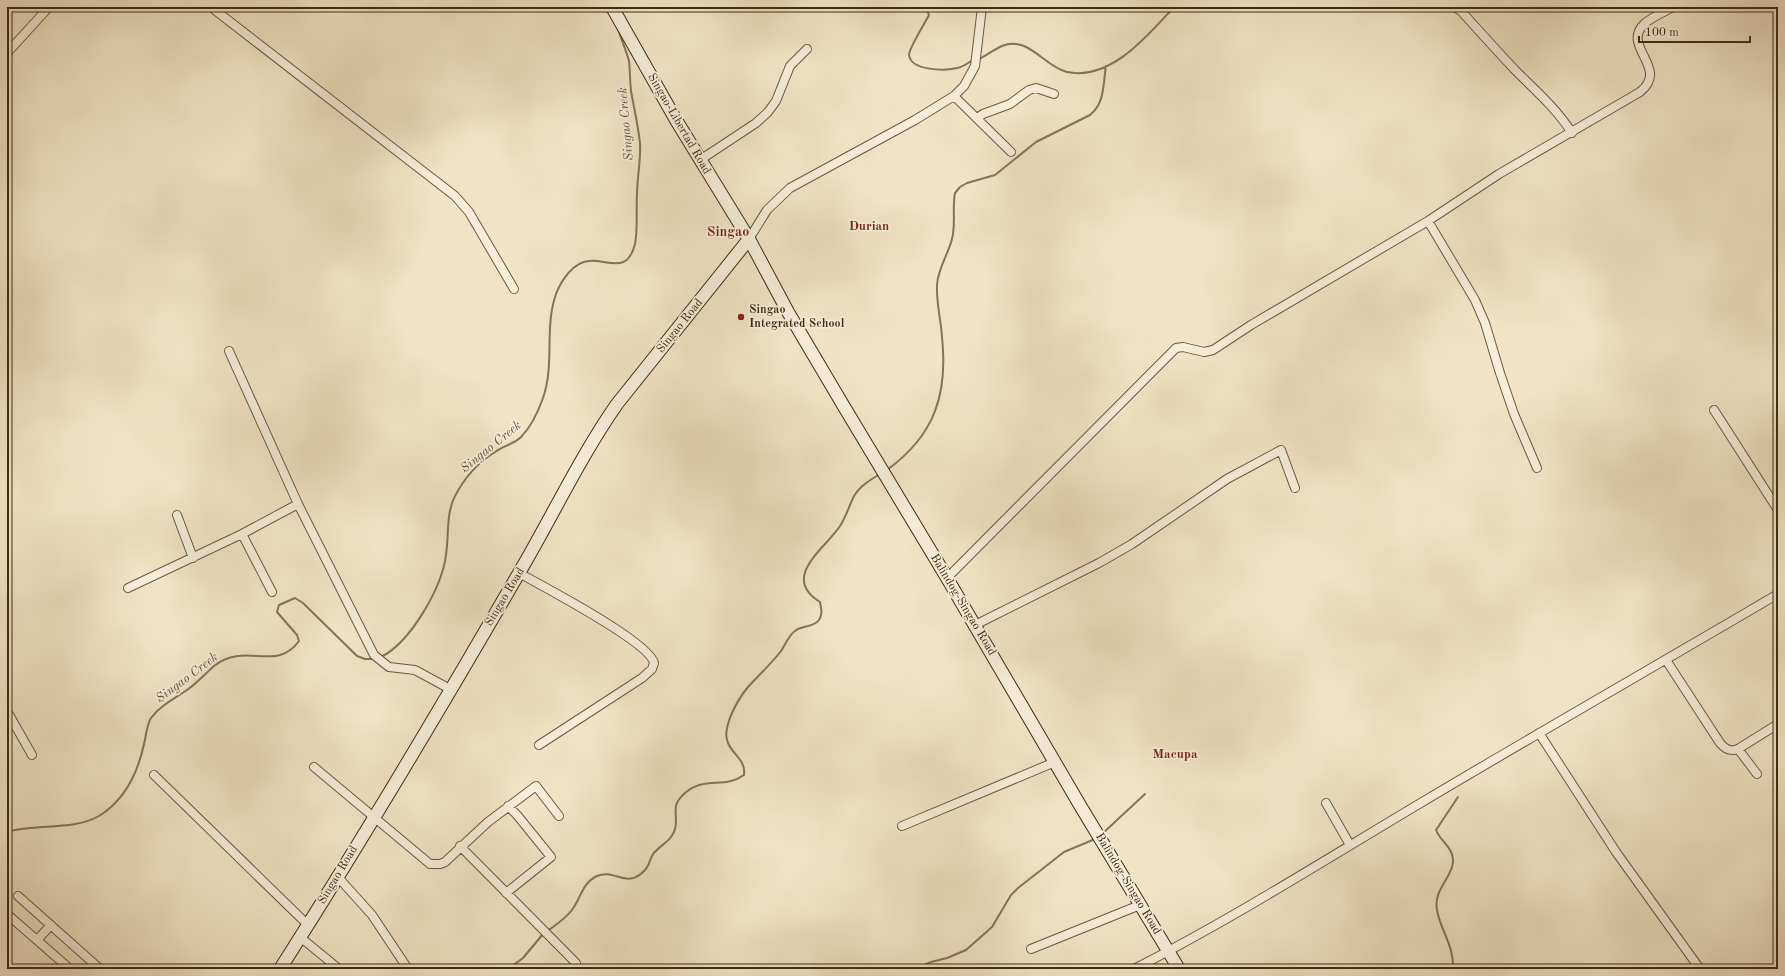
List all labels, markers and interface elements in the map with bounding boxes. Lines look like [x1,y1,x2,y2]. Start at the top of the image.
scale bar [1639,18,1750,44]
text: 100 m [1645,27,1679,39]
street label: Singao-Libertad Road [645,71,713,177]
water label: Singao Creek [616,87,636,161]
district label: Durian [849,220,889,233]
district label: Singao [707,225,749,239]
street label: Singao Road [655,297,705,355]
place label: Singao Integrated School [749,304,845,330]
marker: Singao Integrated School [736,312,746,322]
water label: Singao Creek [458,419,524,475]
street label: Balindog-Singao Road [928,552,998,658]
street label: Singao Road [483,566,527,628]
water label: Singao Creek [154,651,220,705]
district label: Macupa [1152,748,1198,761]
street label: Balindog-Singao Road [1093,831,1163,937]
street label: Singao Road [316,844,360,906]

